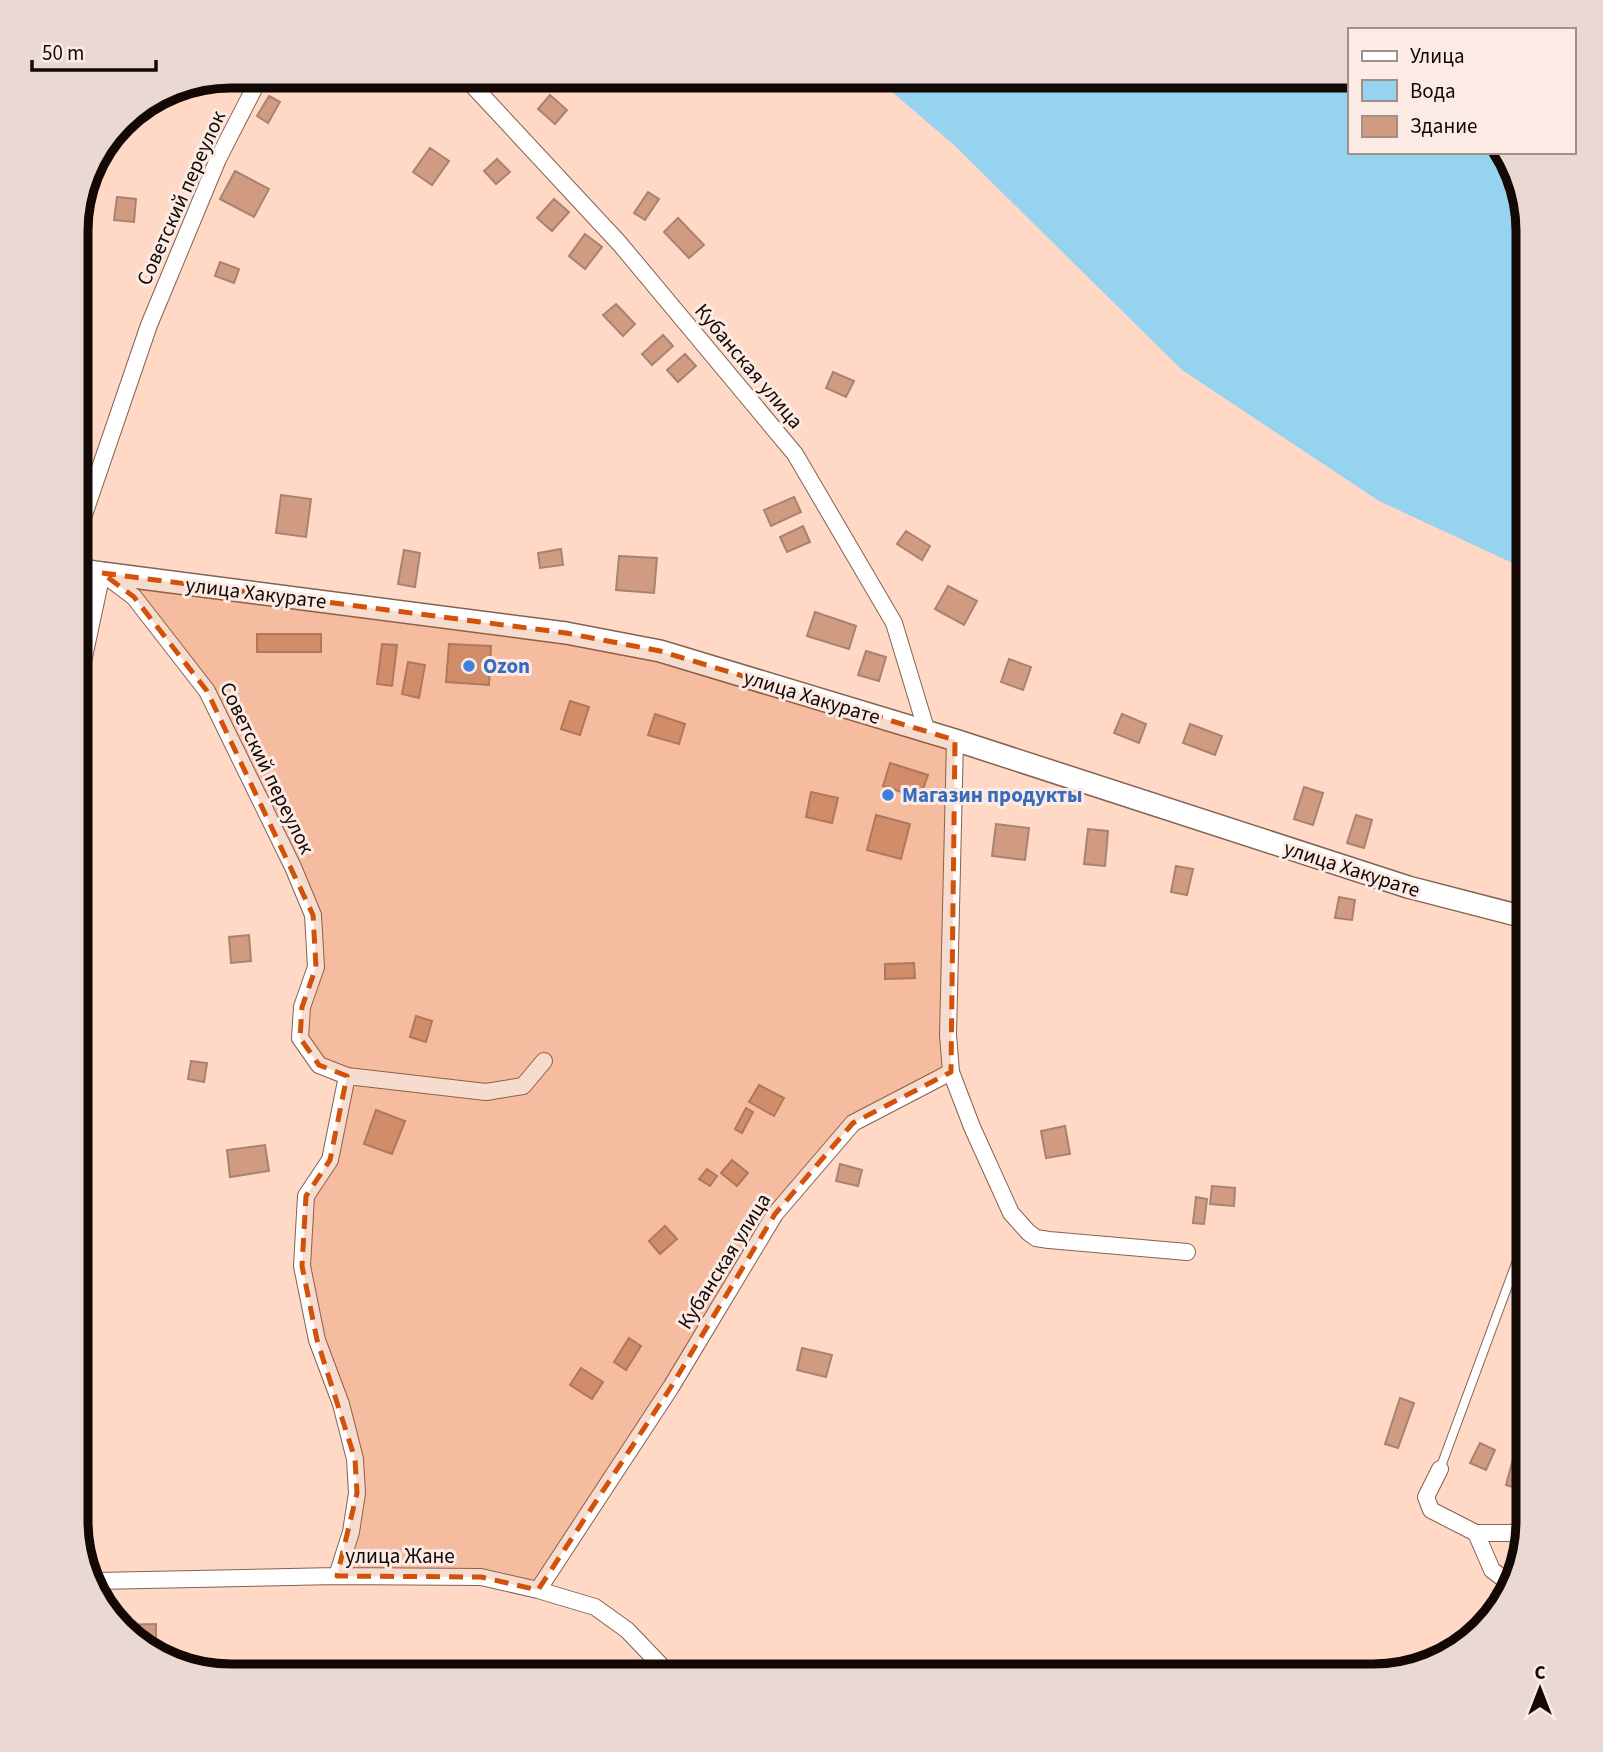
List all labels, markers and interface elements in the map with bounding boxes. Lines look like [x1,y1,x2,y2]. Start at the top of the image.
scale bar [32,28,156,72]
legend [1348,28,1575,154]
text: 50 m [42,38,84,68]
text: Улица [1410,41,1465,71]
text: Вода [1410,76,1456,106]
street label: Советский переулок [129,105,233,290]
text: Здание [1410,111,1478,141]
street label: Кубанская улица [687,297,811,435]
street label: улица Хакурате [184,569,328,617]
place label: Ozon [483,651,530,681]
marker: Ozon [461,658,477,674]
street label: улица Хакурате [740,662,884,732]
street label: Советский переулок [212,677,322,860]
place label: Магазин продукты [902,780,1083,810]
marker: Магазин продукты [880,787,896,803]
street label: улица Хакурате [1280,833,1424,905]
street label: Кубанская улица [670,1187,778,1335]
street label: улица Жане [345,1541,455,1571]
north arrow [1505,1654,1575,1724]
text: С [1534,1660,1546,1687]

